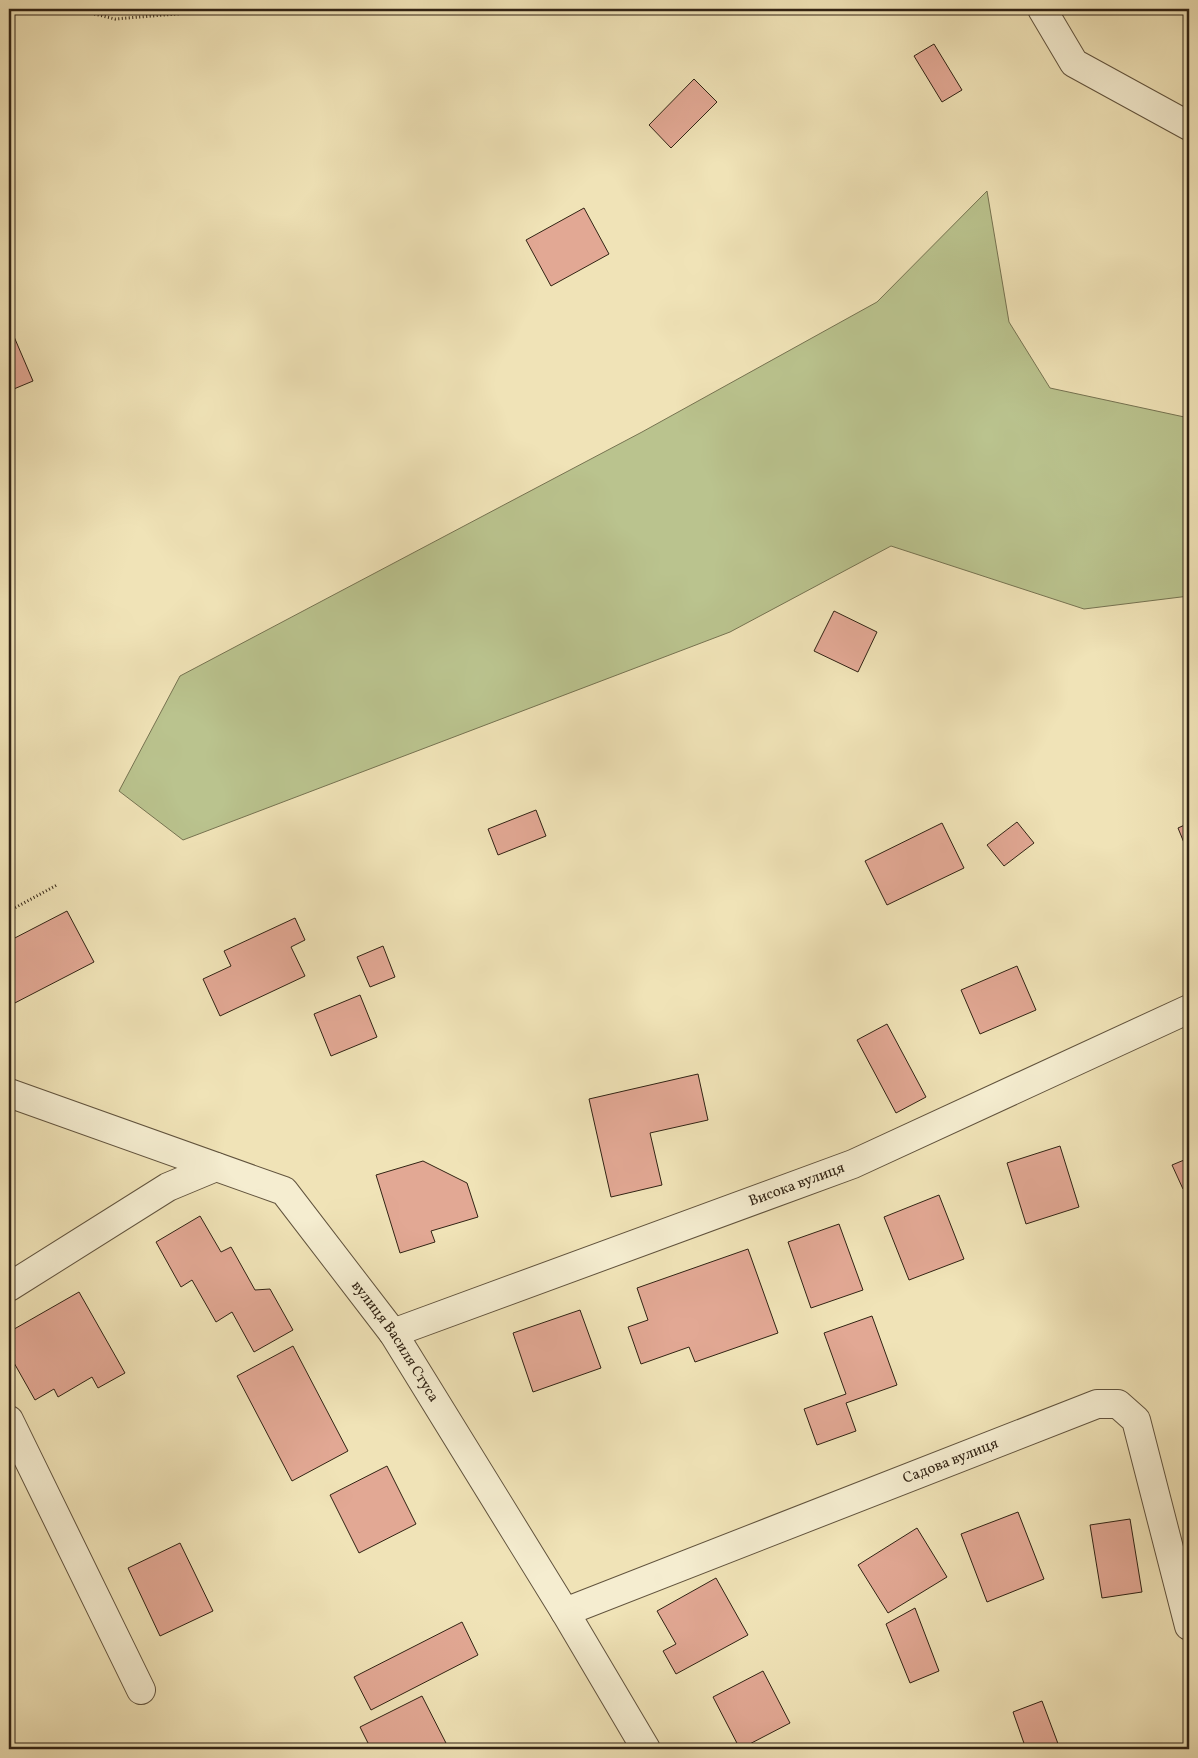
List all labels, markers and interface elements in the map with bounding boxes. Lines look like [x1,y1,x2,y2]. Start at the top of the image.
street label: Висока вулиця [746,1157,848,1212]
street label: вулиця Василя Стуса [346,1276,444,1406]
street label: Садова вулиця [900,1433,1002,1489]

